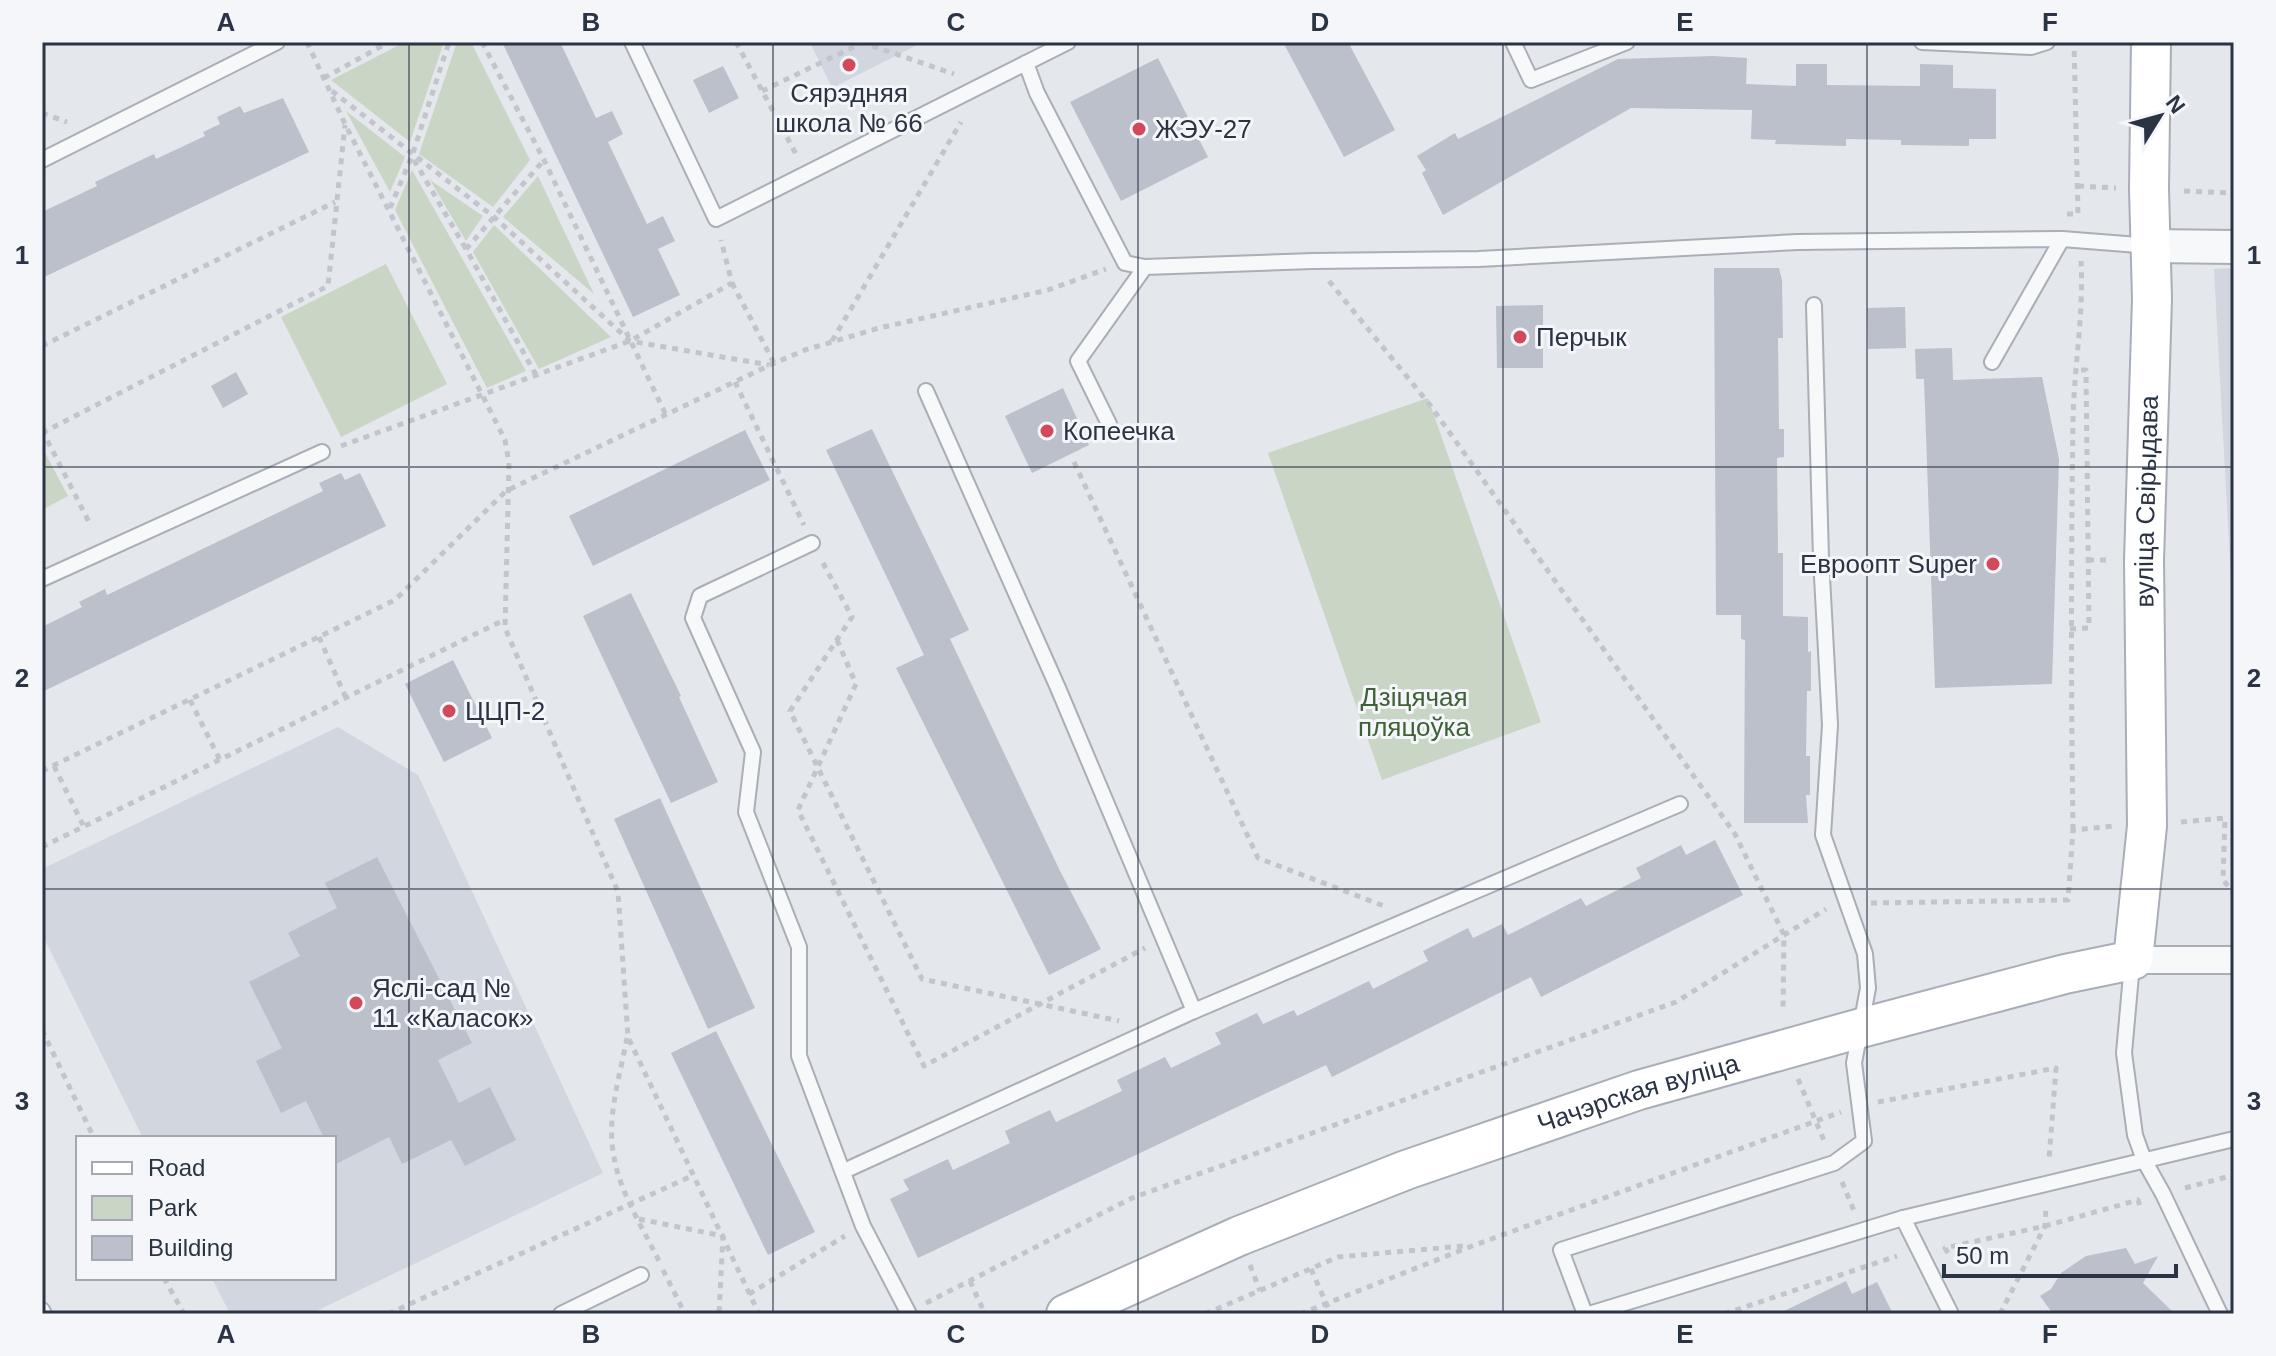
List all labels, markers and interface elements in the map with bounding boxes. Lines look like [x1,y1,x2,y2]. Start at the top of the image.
text: A [217,7,236,37]
text: B [582,7,600,37]
text: C [947,7,966,37]
text: D [1311,7,1329,37]
text: E [1676,7,1694,37]
text: F [2042,7,2058,37]
marker: Сярэдняя школа № 66 [840,56,858,74]
north arrow [2120,76,2200,156]
place label: Сярэдняя школа № 66 [775,78,923,138]
text: N [2161,90,2190,118]
place label: ЖЭУ-27 [1155,114,1252,144]
marker: ЖЭУ-27 [1130,120,1148,138]
text: 1 [15,240,29,270]
text: 1 [2247,240,2261,270]
place label: Перчык [1536,322,1627,352]
marker: Перчык [1511,328,1529,346]
street label: вуліца Свірыдава [2129,394,2164,608]
place label: Копеечка [1063,416,1175,446]
marker: Копеечка [1038,422,1056,440]
place label: Евроопт Super [1800,549,1977,579]
marker: Евроопт Super [1984,555,2002,573]
text: 2 [15,663,29,693]
text: 2 [2247,663,2261,693]
park label: Дзіцячая пляцоўка [1358,682,1470,742]
place label: ЦЦП-2 [465,696,545,726]
marker: ЦЦП-2 [440,702,458,720]
place label: Яслі-сад № 11 «Каласок» [372,973,534,1033]
marker: Яслі-сад № 11 «Каласок» [347,994,365,1012]
street label: Чачэрская вуліца [1534,1048,1743,1139]
text: 3 [15,1086,29,1116]
text: 3 [2247,1086,2261,1116]
legend [76,1136,336,1280]
text: Road [148,1154,205,1181]
text: Park [148,1194,198,1221]
scale bar [1944,1228,2176,1278]
text: Building [148,1234,233,1261]
text: 50 m [1956,1242,2009,1269]
text: A [217,1319,236,1349]
text: B [582,1319,600,1349]
text: C [947,1319,966,1349]
text: D [1311,1319,1329,1349]
text: E [1676,1319,1694,1349]
text: F [2042,1319,2058,1349]

